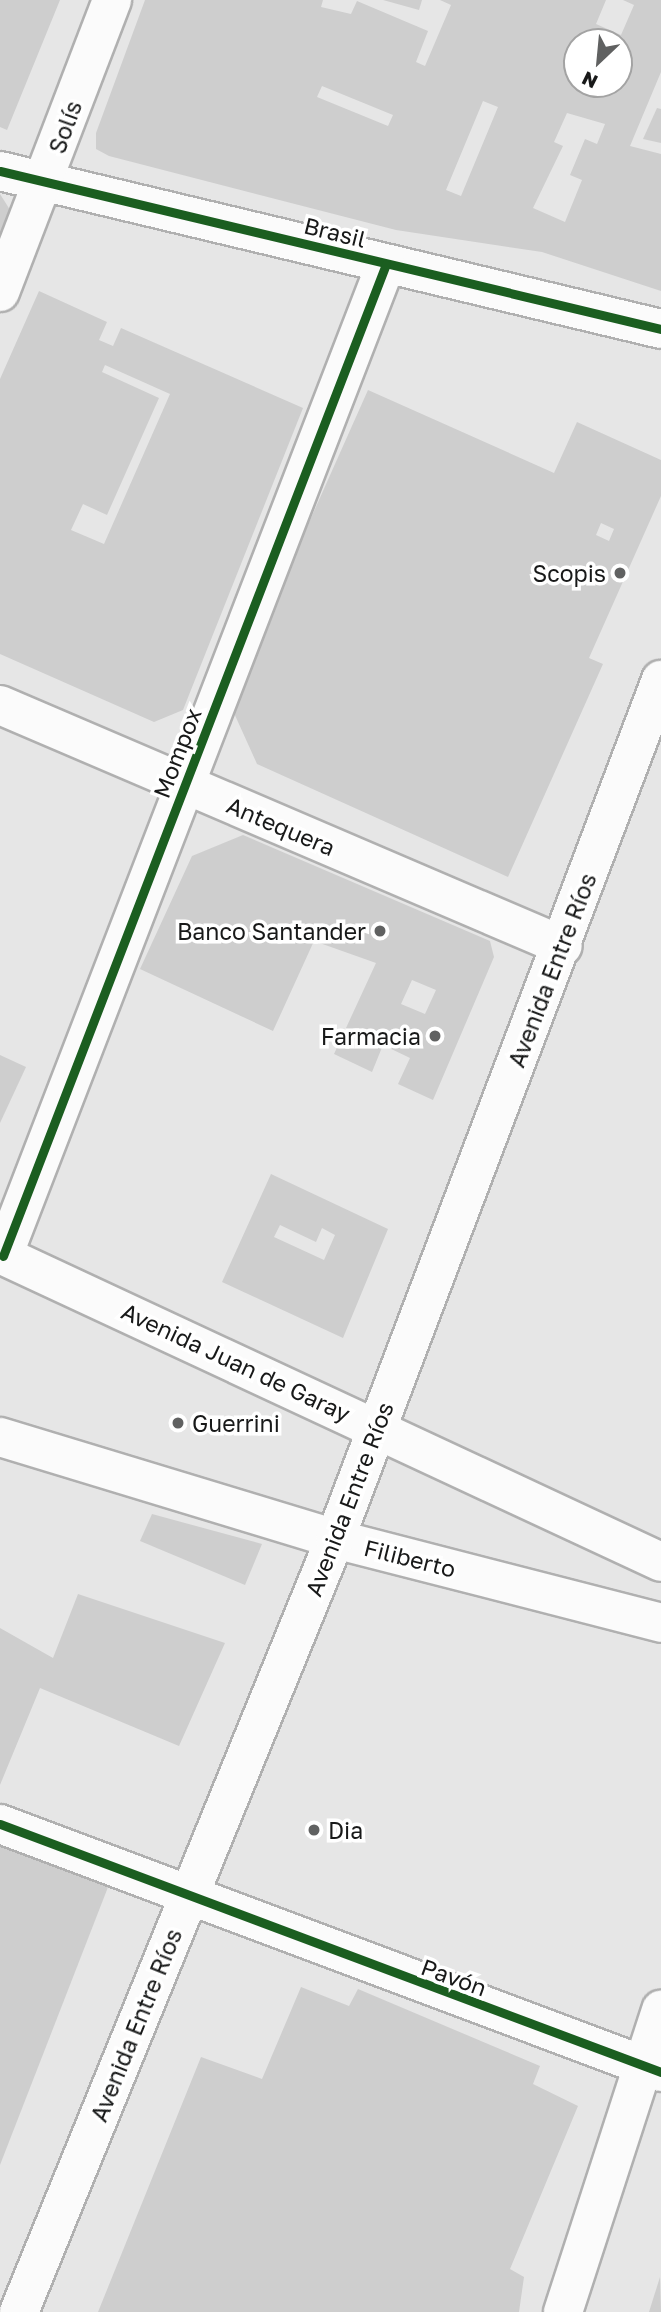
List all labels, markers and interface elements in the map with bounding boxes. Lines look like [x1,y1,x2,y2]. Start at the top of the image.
north arrow [563,28,633,98]
text: N [578,67,601,94]
street label: Solís [43,97,87,157]
street label: Brasil [301,211,369,253]
place label: Scopis [532,559,606,587]
marker: Scopis [612,565,628,581]
street label: Mompox [147,704,207,802]
street label: Antequera [223,791,339,861]
street label: Avenida Entre Ríos [502,869,602,1071]
place label: Banco Santander [177,917,366,945]
marker: Banco Santander [372,923,388,939]
place label: Farmacia [321,1022,421,1050]
marker: Farmacia [427,1028,443,1044]
street label: Avenida Juan de Garay [117,1297,355,1427]
street label: Avenida Entre Ríos [299,1398,399,1600]
place label: Guerrini [192,1409,280,1437]
marker: Guerrini [170,1415,186,1431]
street label: Filiberto [361,1533,459,1583]
place label: Dia [328,1816,363,1844]
marker: Dia [306,1822,322,1838]
street label: Avenida Entre Ríos [85,1924,187,2126]
street label: Pavón [417,1952,491,2002]

